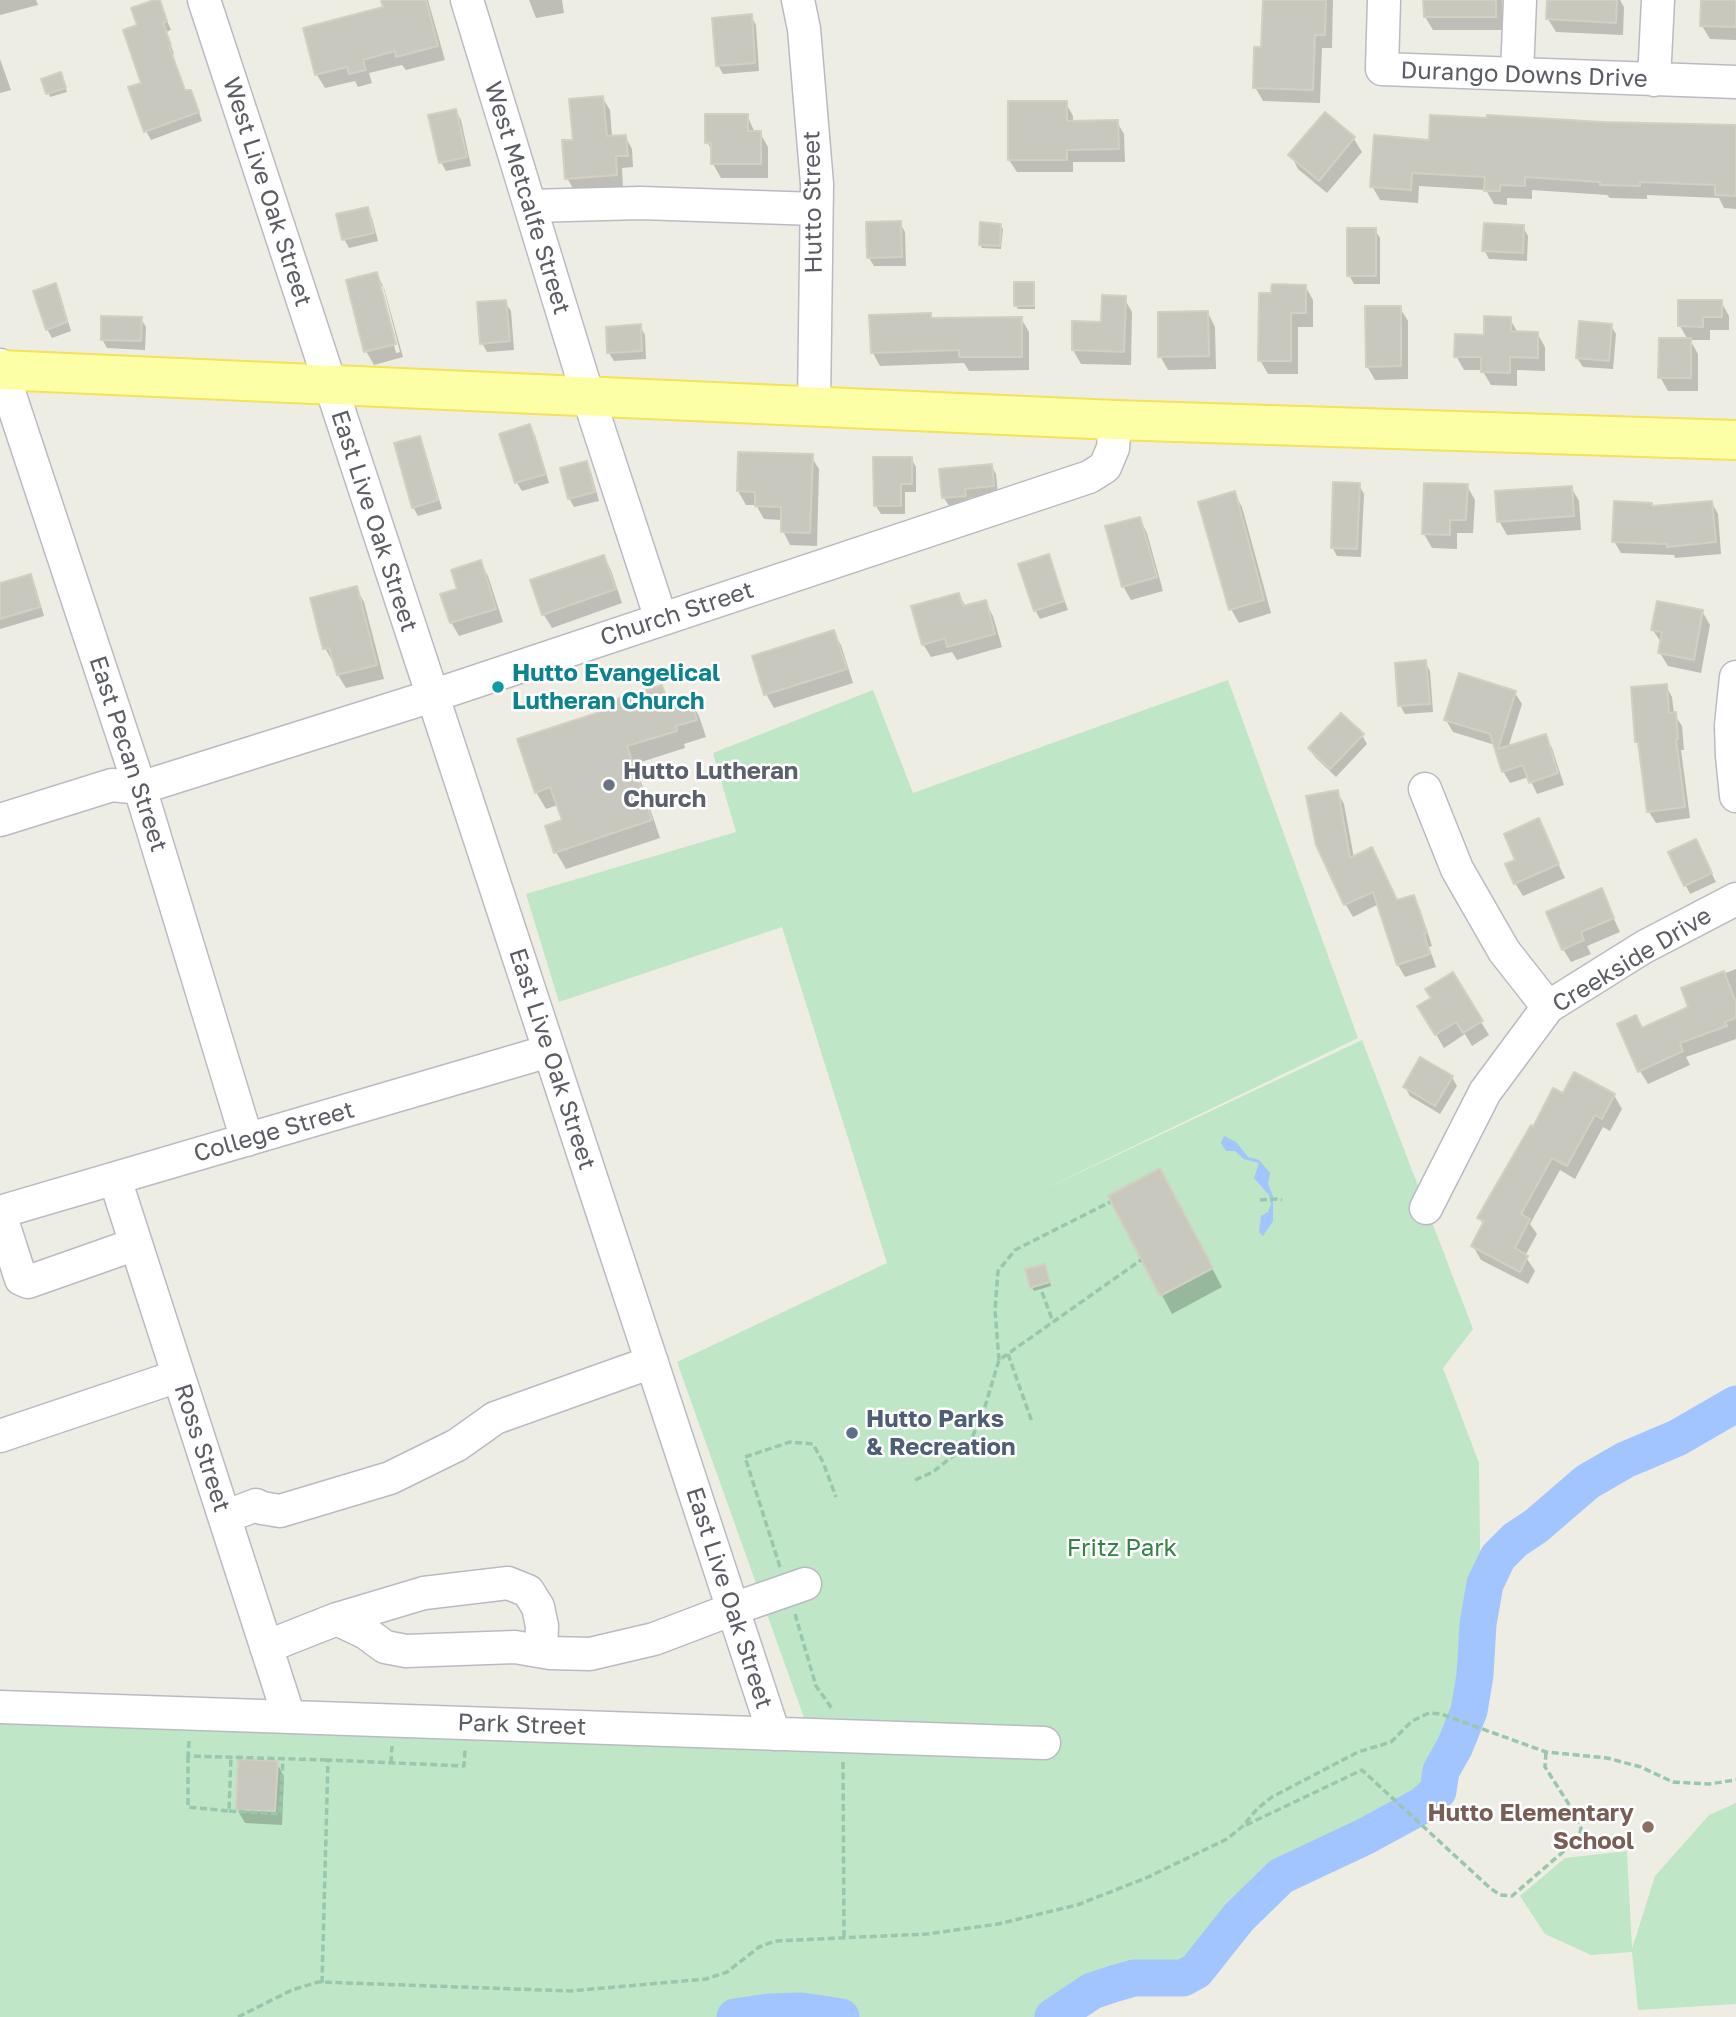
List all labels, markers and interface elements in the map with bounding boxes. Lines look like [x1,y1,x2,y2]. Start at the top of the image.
street label: Durango Downs Drive [1400,56,1648,94]
street label: West Live Oak Street [216,74,318,310]
street label: West Metcalfe Street [478,78,576,318]
street label: Hutto Street [797,130,829,274]
street label: East Live Oak Street [325,407,423,635]
street label: Church Street [597,576,757,652]
street label: East Pecan Street [83,652,173,856]
place label: Hutto Evangelical Lutheran Church [512,659,720,715]
marker: Hutto Evangelical Lutheran Church [490,679,506,695]
place label: Hutto Lutheran Church [623,757,798,813]
marker: Hutto Lutheran Church [601,777,617,793]
street label: Creekside Drive [1547,901,1717,1019]
street label: East Live Oak Street [503,945,601,1173]
street label: College Street [190,1095,358,1169]
street label: Ross Street [168,1380,236,1516]
place label: Hutto Parks & Recreation [866,1405,1015,1461]
marker: Hutto Parks & Recreation [844,1425,860,1441]
street label: East Live Oak Street [680,1484,778,1712]
park label: Fritz Park [1067,1534,1177,1562]
street label: Park Street [457,1708,587,1742]
place label: Hutto Elementary School [1427,1799,1634,1855]
marker: Hutto Elementary School [1640,1819,1656,1835]

